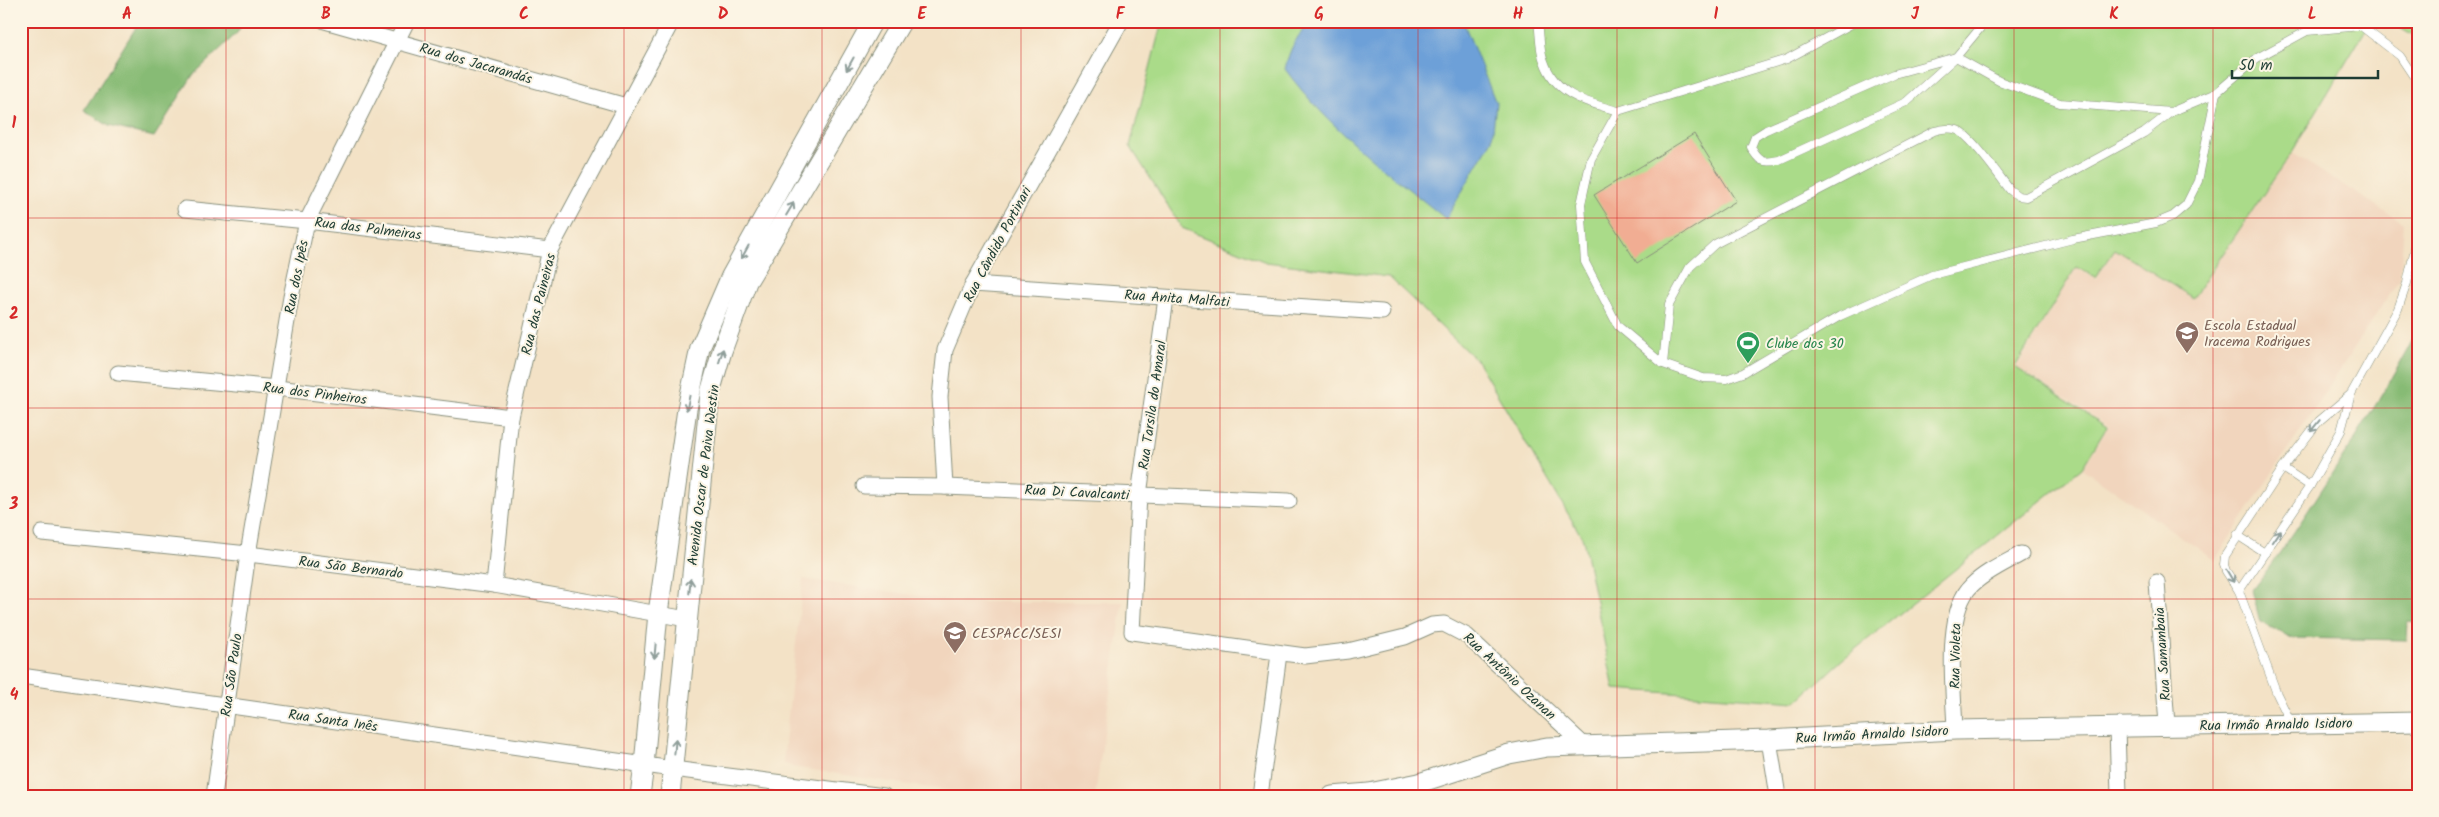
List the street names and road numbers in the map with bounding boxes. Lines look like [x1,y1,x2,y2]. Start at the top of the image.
street label: Rua dos Jacarandás [417,37,535,91]
street label: Rua Cândido Portinari [958,182,1038,306]
street label: Rua das Palmeiras [313,212,423,246]
street label: Rua dos Ipês [279,238,315,316]
street label: Rua das Paineiras [516,251,562,357]
street label: Rua Anita Malfati [1123,284,1231,314]
street label: Rua Tarsila do Amaral [1133,338,1173,471]
street label: Rua dos Pinheiros [262,377,368,411]
street label: Avenida Oscar de Paiva Westin [682,383,726,567]
street label: Rua Di Cavalcanti [1024,479,1131,507]
street label: Rua São Bernardo [297,551,404,585]
street label: Rua Samambaia [2149,606,2177,701]
street label: Rua Violeta [1944,623,1968,689]
street label: Rua Antônio Ozanan [1458,628,1561,726]
street label: Rua São Paulo [215,632,249,718]
street label: Rua Santa Inês [287,704,379,738]
street label: Rua Irmão Arnaldo Isidoro [2199,713,2353,737]
street label: Rua Irmão Arnaldo Isidoro [1795,720,1949,750]

